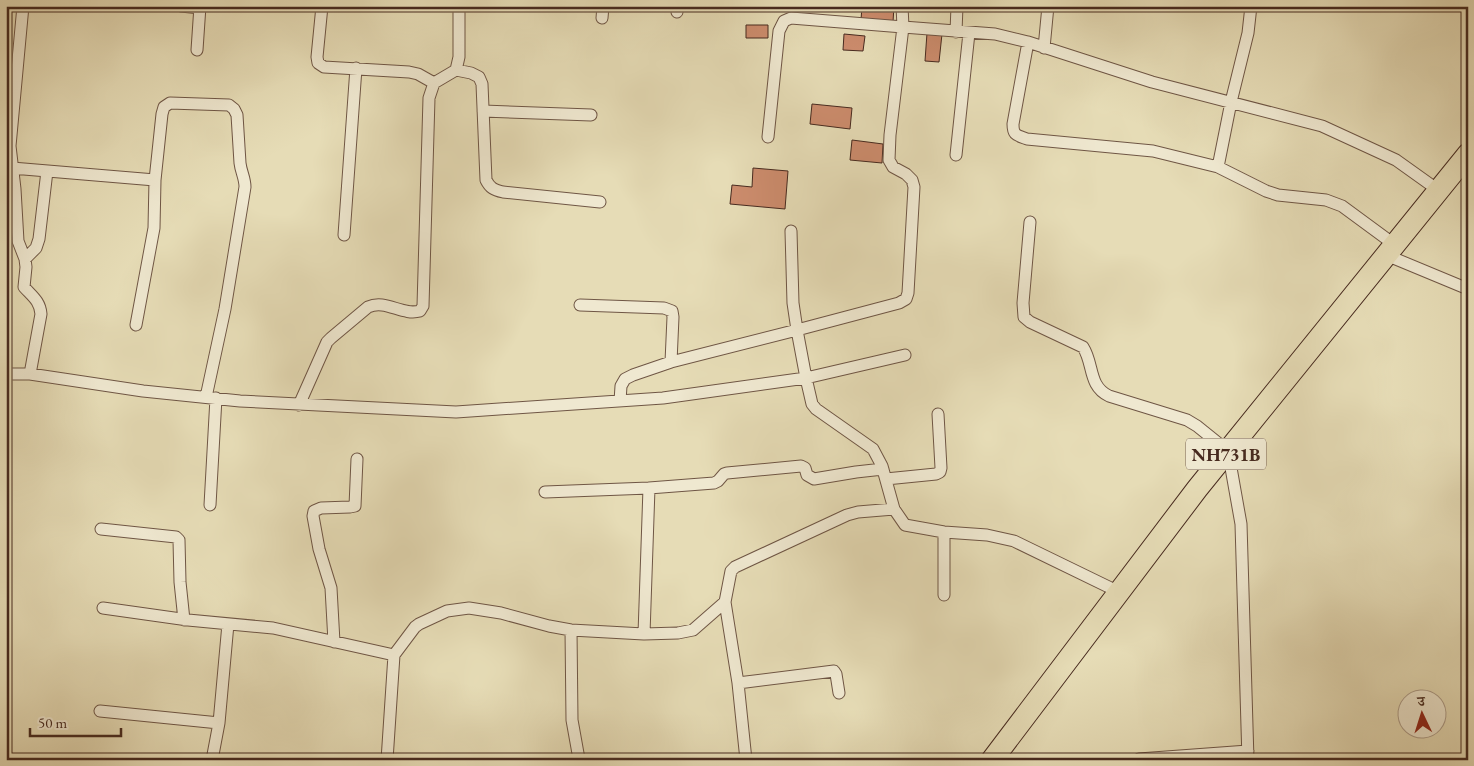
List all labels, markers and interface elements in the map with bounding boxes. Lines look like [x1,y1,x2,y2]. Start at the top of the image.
road number: NH731B [1186,438,1266,469]
north arrow [1396,688,1446,738]
text: उ [1416,692,1426,710]
scale bar [30,706,121,738]
text: 50 m [38,713,67,732]

